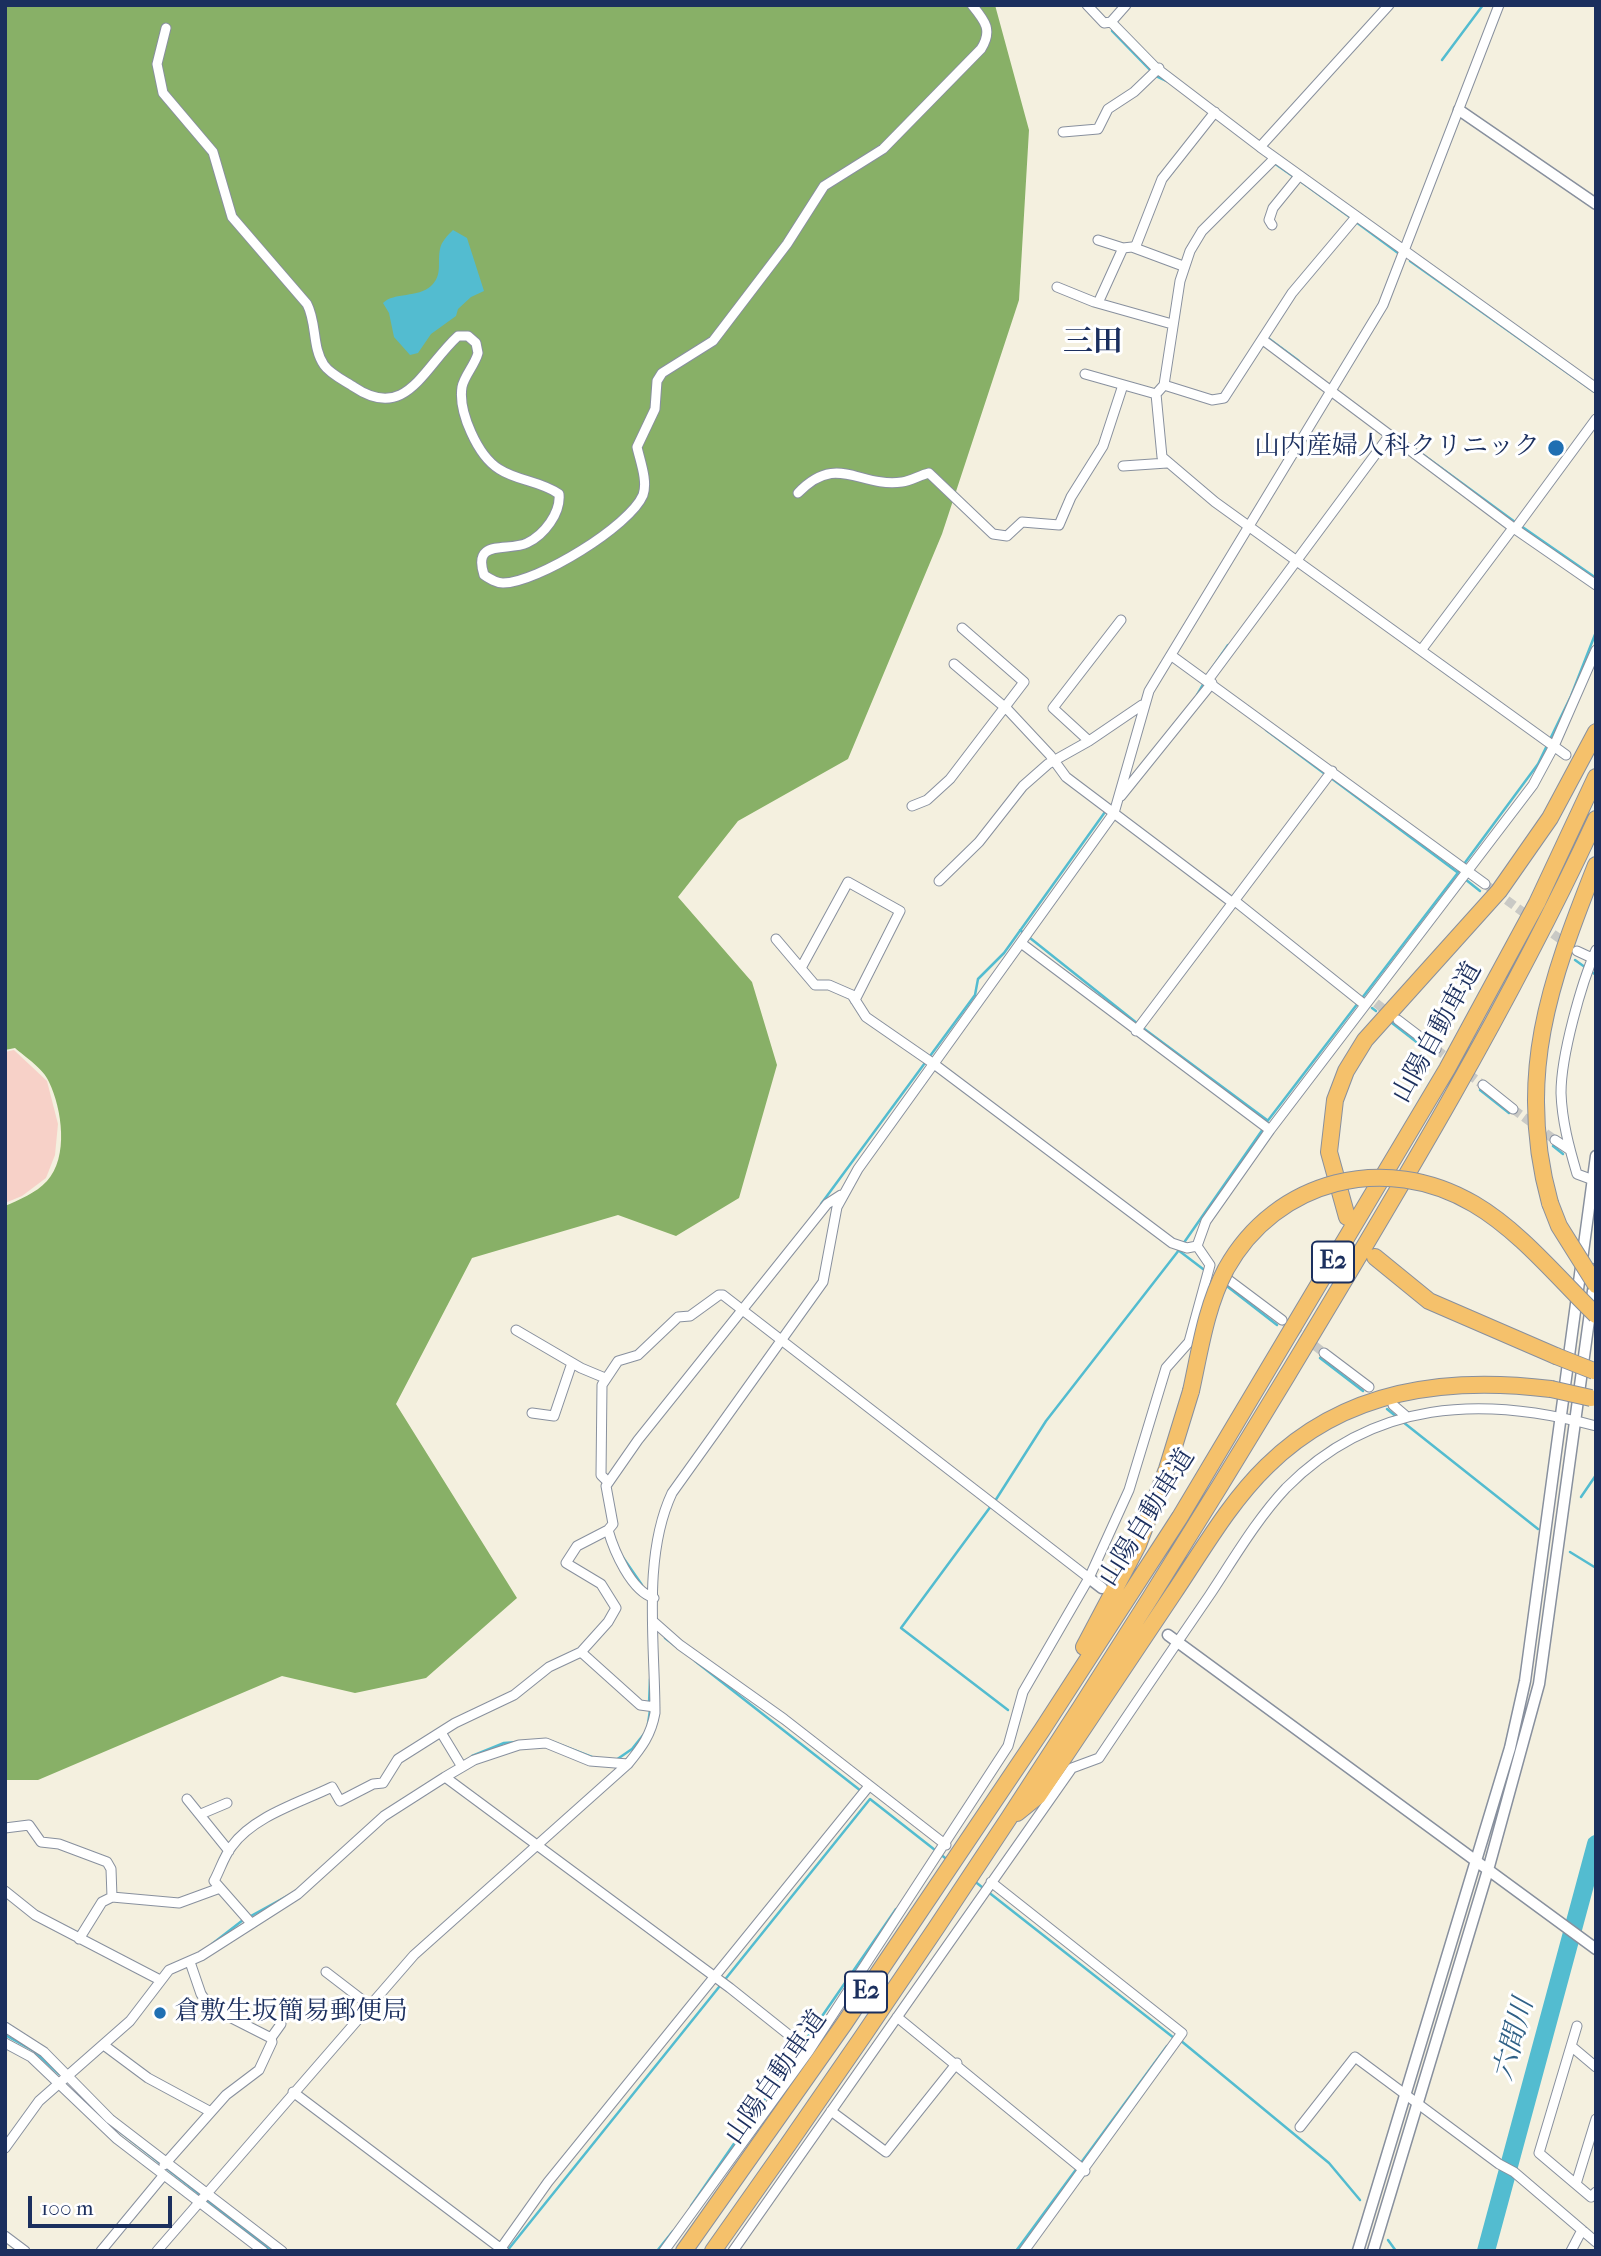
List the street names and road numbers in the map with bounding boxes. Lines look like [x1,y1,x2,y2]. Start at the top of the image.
street label: 山陽自動車道 [1387,957,1489,1109]
road number: E2 [1312,1242,1354,1282]
street label: 山陽自動車道 [1093,1444,1203,1592]
road number: E2 [845,1971,887,2012]
street label: 山陽自動車道 [719,2005,835,2151]

